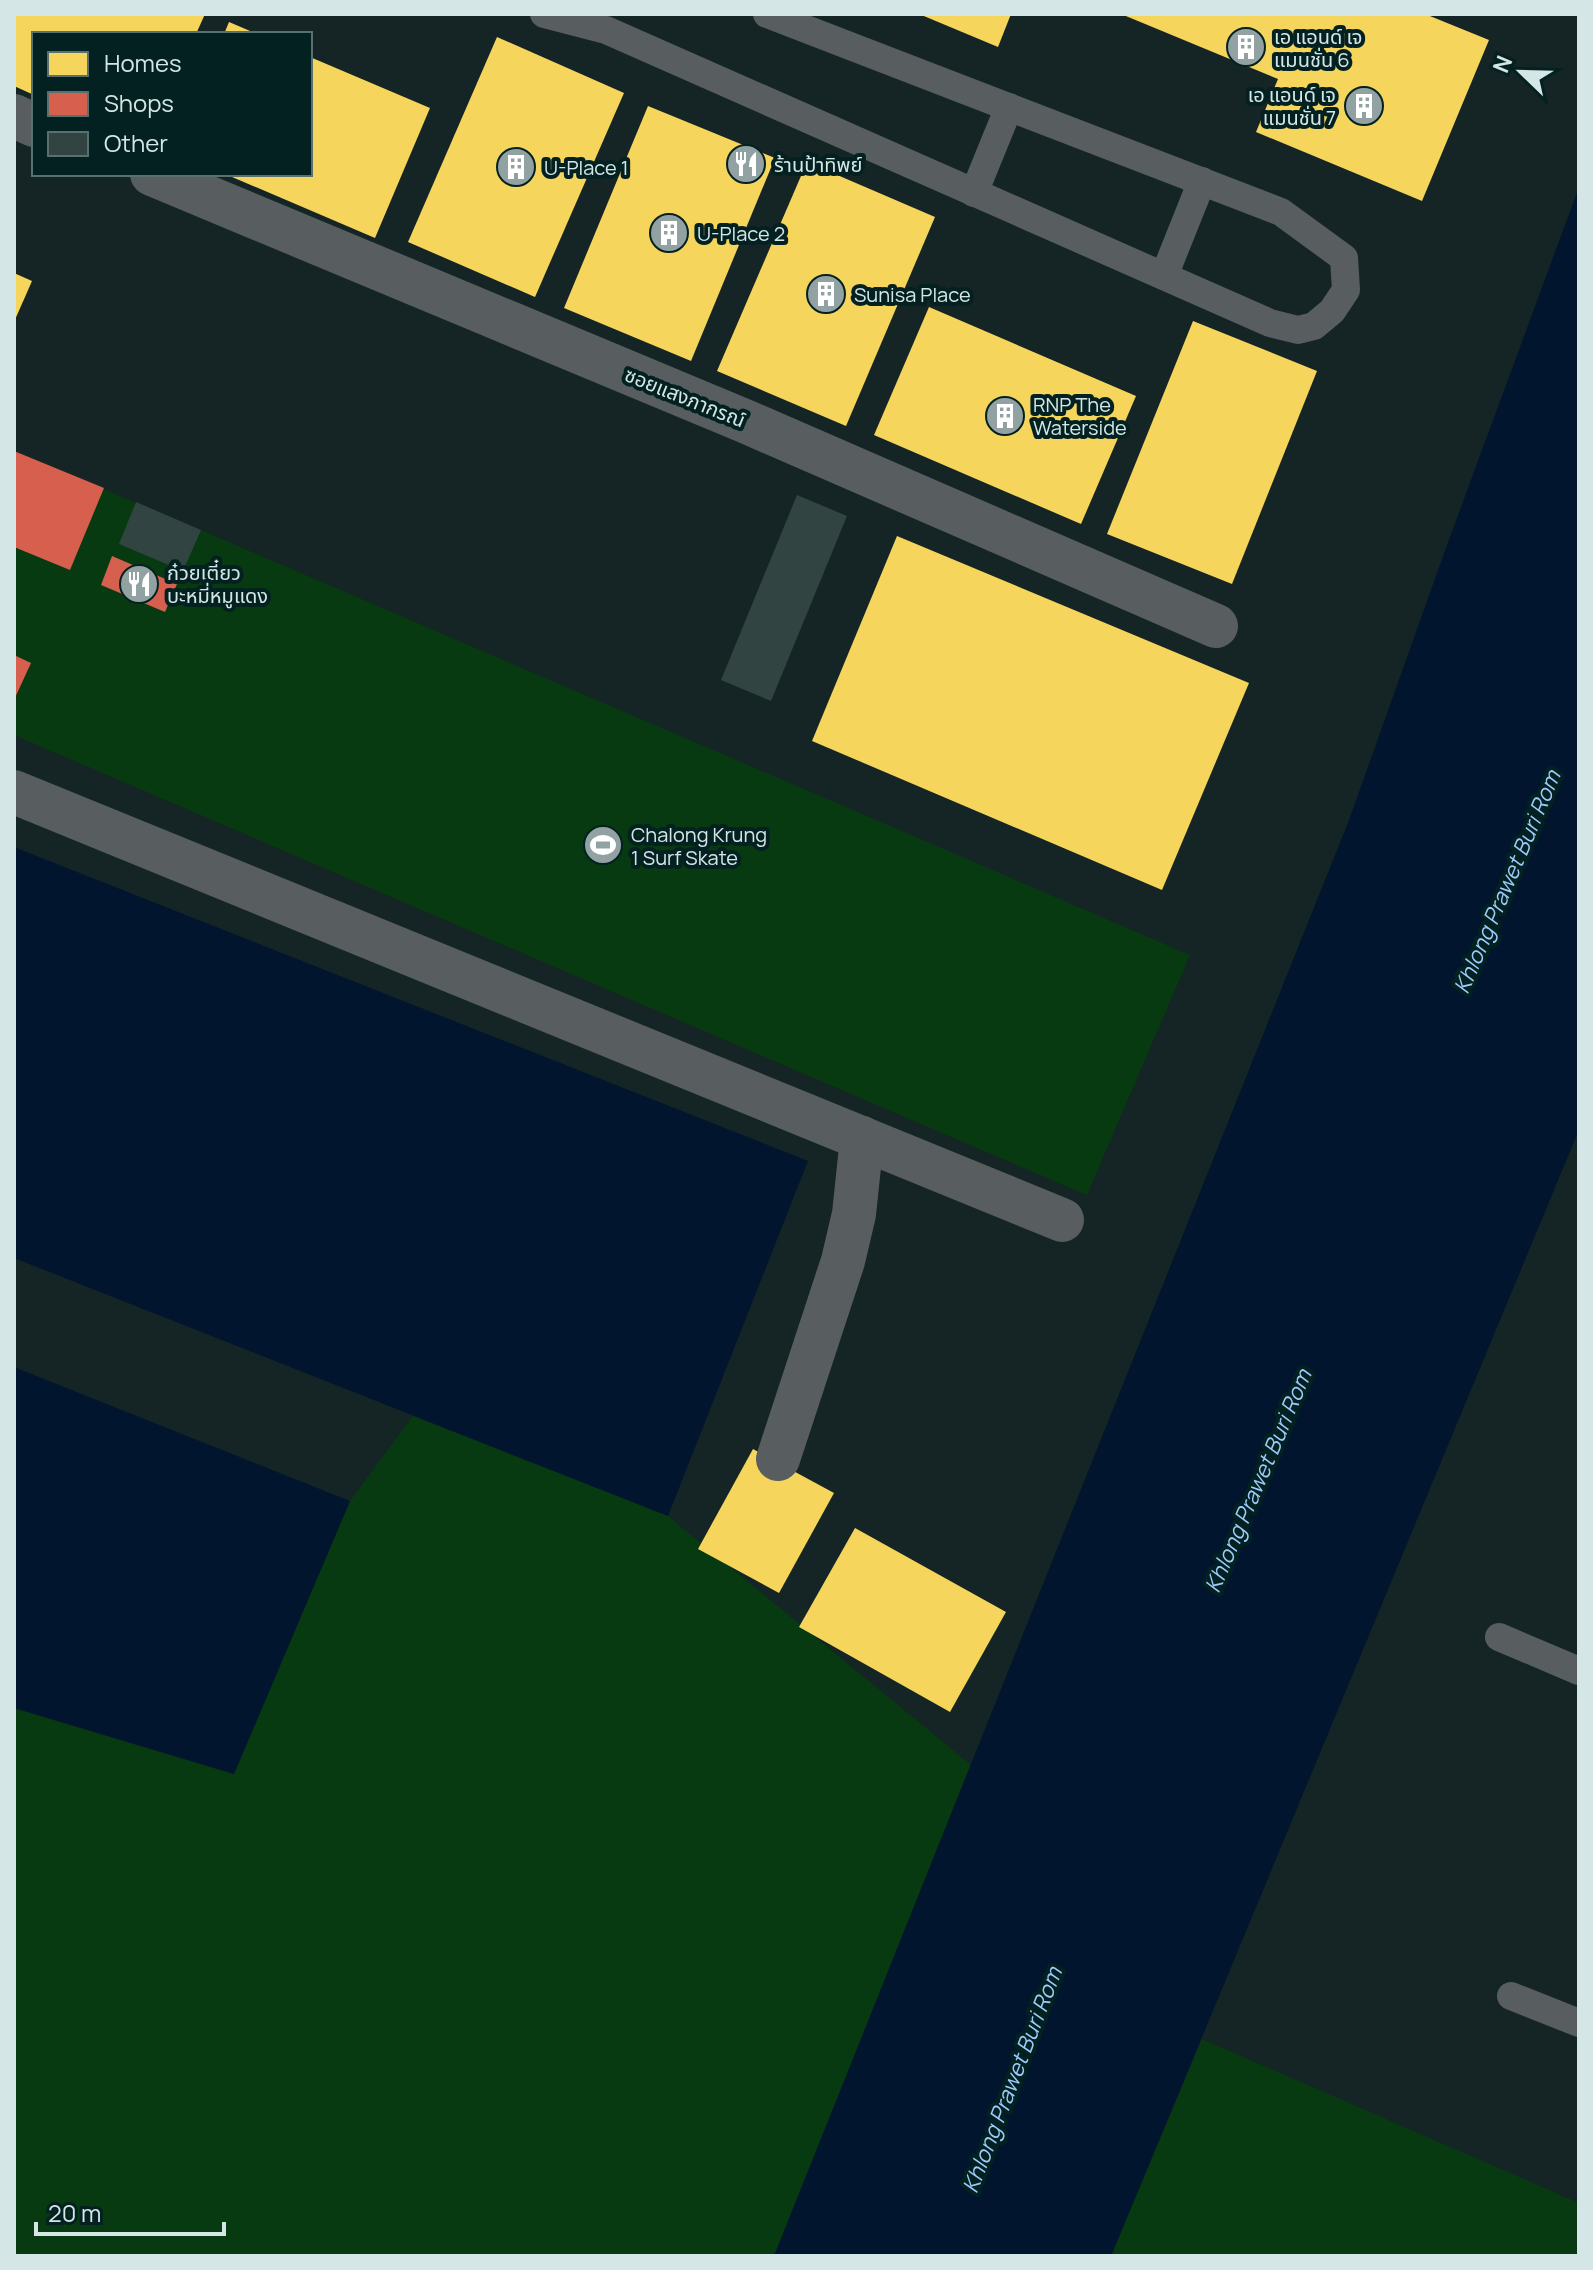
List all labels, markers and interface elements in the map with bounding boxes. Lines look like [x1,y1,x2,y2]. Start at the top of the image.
place label: เอ แอนด์ เจ แมนชั่น 6 [1274,23,1362,73]
building icon: เอ แอนด์ เจ แมนชั่น 6 [1225,26,1267,68]
legend [32,32,312,176]
north arrow [1481,32,1561,112]
text: Homes [104,46,182,79]
text: N [1486,51,1519,77]
place label: เอ แอนด์ เจ แมนชั่น 7 [1248,81,1336,131]
building icon: เอ แอนด์ เจ แมนชั่น 7 [1343,85,1385,127]
text: Shops [104,86,174,119]
text: Other [104,126,168,159]
restaurant icon: ร้านป้าทิพย์ [725,143,767,185]
building icon: U-Place 1 [495,146,537,188]
place label: ร้านป้าทิพย์ [774,151,862,178]
place label: U-Place 1 [544,154,629,181]
building icon: U-Place 2 [648,212,690,254]
place label: U-Place 2 [697,220,785,247]
building icon: Sunisa Place [805,273,847,315]
place label: Sunisa Place [854,281,971,308]
street label: ซอยแสงภากรณ์ [621,361,749,433]
place label: RNP The Waterside [1033,391,1127,441]
building icon: RNP The Waterside [984,395,1026,437]
place label: ก๋วยเตี๋ยว บะหมี่หมูแดง [167,559,268,609]
restaurant icon: ก๋วยเตี๋ยว บะหมี่หมูแดง [118,563,160,605]
water label: Khlong Prawet Buri Rom [1446,765,1568,998]
place label: Chalong Krung 1 Surf Skate [631,821,767,871]
sports icon: Chalong Krung 1 Surf Skate [582,824,624,866]
water label: Khlong Prawet Buri Rom [1197,1364,1319,1597]
water label: Khlong Prawet Buri Rom [955,1962,1069,2197]
scale bar [36,2186,224,2236]
text: 20 m [48,2196,101,2229]

